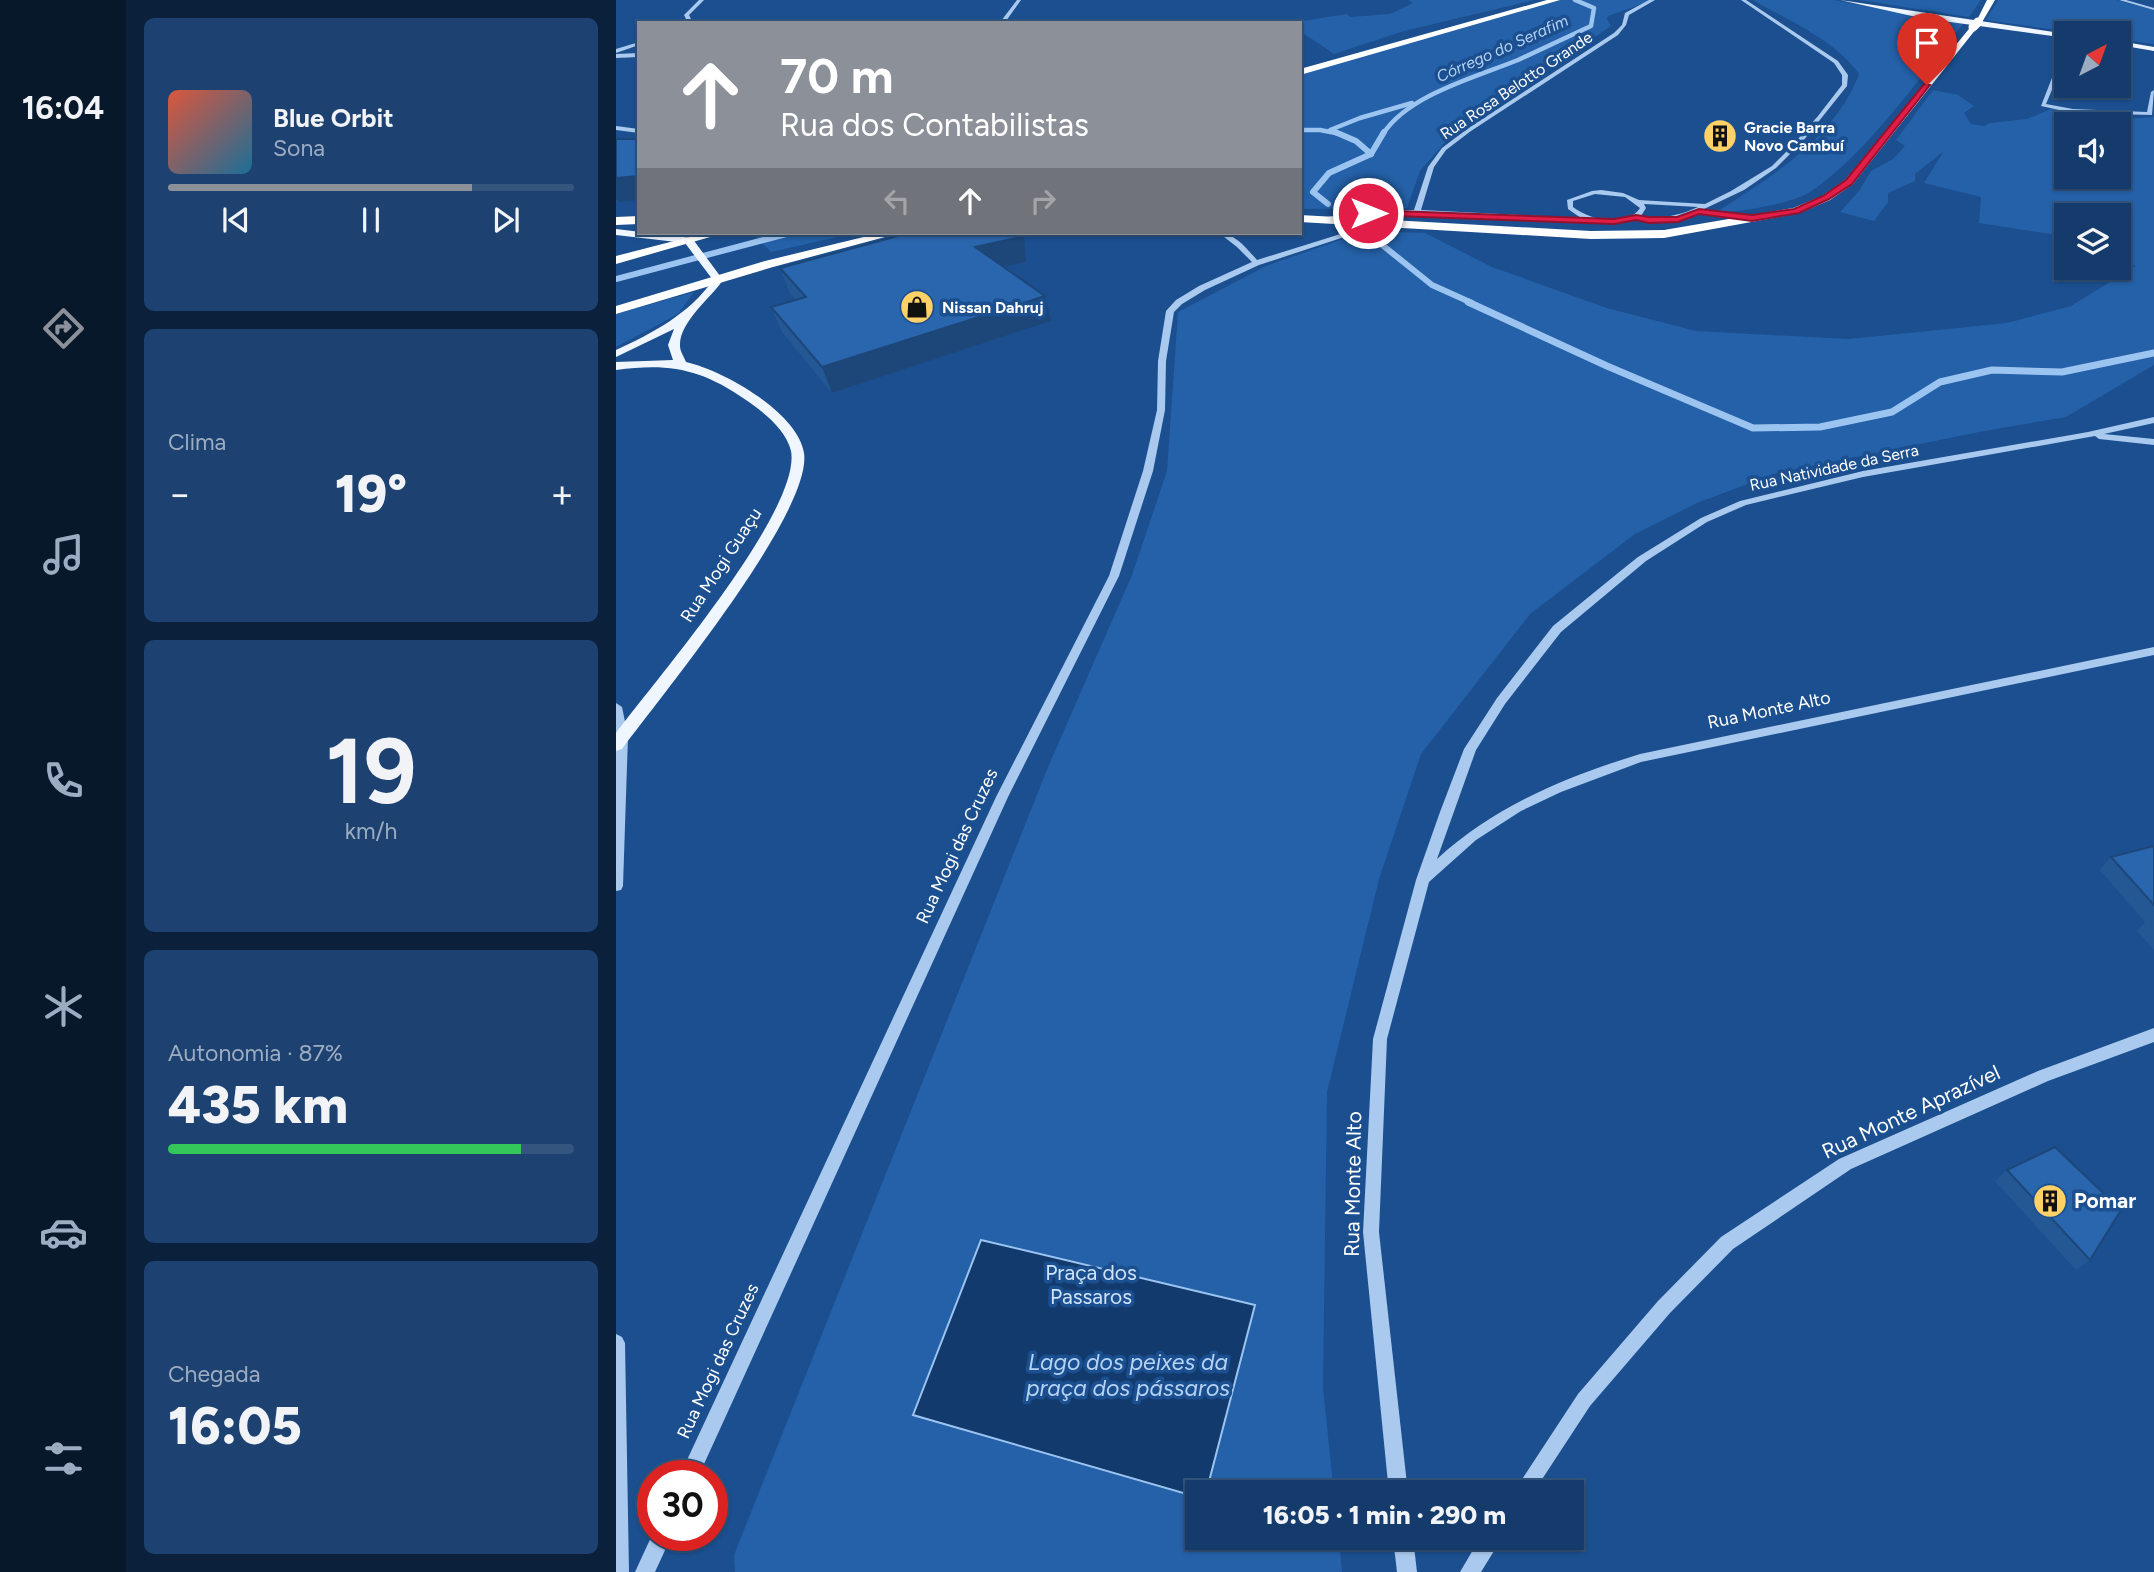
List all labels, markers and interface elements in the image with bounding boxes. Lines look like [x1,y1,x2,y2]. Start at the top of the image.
water label: Córrego do Serafim [1433,11,1571,86]
pin [1897,13,1957,85]
north arrow [2054,21,2132,98]
map controls [2054,21,2131,280]
icon: arrive [1908,24,1946,62]
street label: Rua Rosa Belotto Grande [1437,27,1596,143]
text: 70 m [780,46,893,105]
icon: ahead [665,49,756,140]
text: 16:04 [22,89,104,127]
text: Blue Orbit [273,102,394,134]
text: Rua dos Contabilistas [780,106,1089,144]
button: sound [2054,112,2131,189]
building icon: Gracie Barra Novo Cambuí [1701,117,1739,155]
place label: Gracie Barra Novo Cambuí [1744,118,1845,155]
text: Sona [273,134,325,162]
position arrow [1331,176,1405,250]
icon: left [878,182,916,220]
icon: ahead [951,182,989,220]
icon: right [1024,182,1062,220]
icon: previous [217,201,255,239]
icon: pause [352,201,390,239]
icon: next [487,201,525,239]
button: layers [2054,203,2131,280]
shop icon: Nissan Dahruj [898,288,936,326]
place label: Nissan Dahruj [942,298,1044,317]
icon: directions [39,304,88,353]
text: Clima [168,428,226,456]
street label: Rua Natividade da Serra [1748,440,1920,495]
text: 19° [335,463,407,525]
text: − [168,471,192,517]
text: + [550,471,574,517]
street label: Rua Mogi Guaçu [676,503,766,627]
icon: music [39,530,88,579]
street label: Rua Monte Alto [1706,686,1832,734]
text: 19 [325,717,417,826]
icon: phone [39,756,88,805]
street label: Rua Mogi das Cruzes [911,765,1003,927]
text: km/h [345,817,397,845]
icon: climate [39,982,88,1031]
text: Autonomia · 87% [168,1039,343,1067]
street label: Rua Monte Aprazível [1818,1059,2004,1164]
text: 435 km [168,1074,348,1136]
street label: Rua Monte Alto [1339,1111,1366,1257]
building icon: Pomar [2031,1182,2069,1220]
place label: Pomar [2074,1188,2136,1213]
icon: car [39,1208,88,1257]
park label: Praça dos Passaros [1045,1260,1137,1309]
street label: Rua Mogi das Cruzes [672,1280,764,1442]
water label: Lago dos peixes da praça dos pássaros [1026,1348,1230,1402]
text: Chegada [168,1360,260,1388]
text: 16:05 [168,1395,302,1457]
icon: filters [39,1434,88,1483]
speed limit sign: 30 [637,1460,728,1551]
text: 16:05 · 1 min · 290 m [1263,1499,1506,1531]

